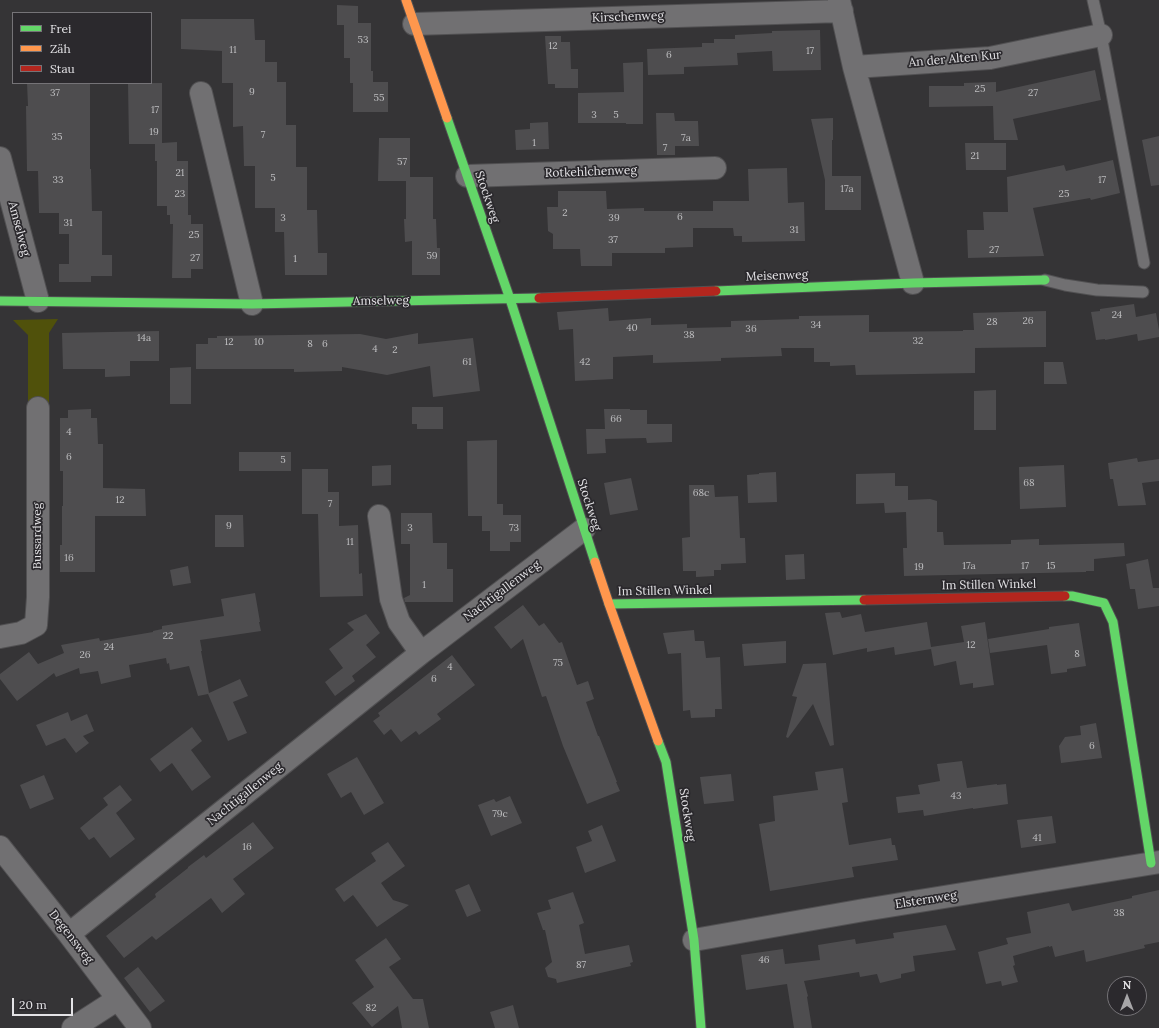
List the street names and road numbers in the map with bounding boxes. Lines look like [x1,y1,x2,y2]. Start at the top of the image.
street label: Kirschenweg [592,9,664,25]
street label: An der Alten Kur [908,48,1002,70]
street label: Rotkehlchenweg [545,163,637,181]
street label: Stockweg [471,169,503,225]
street label: Amselweg [5,200,33,258]
street label: Meisenweg [745,268,809,284]
street label: Amselweg [353,293,409,309]
street label: Stockweg [574,477,604,533]
street label: Bussardweg [31,503,45,569]
street label: Nachtigallenweg [461,557,543,625]
street label: Im Stillen Winkel [942,577,1036,593]
street label: Im Stillen Winkel [618,583,712,599]
street label: Nachtigallenweg [205,759,285,829]
street label: Stockweg [676,787,698,843]
street label: Elsternweg [894,888,958,912]
street label: Degensweg [46,907,96,967]

